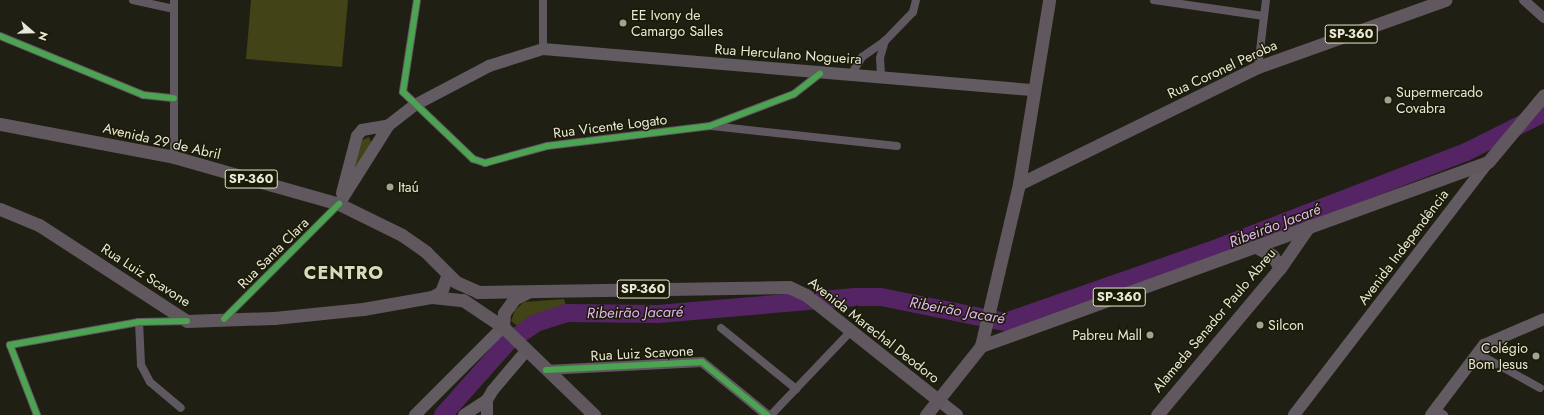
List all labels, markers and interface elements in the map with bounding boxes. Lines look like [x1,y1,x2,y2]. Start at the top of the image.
place label: EE Ivony de Camargo Salles [631,7,723,40]
north arrow [12,12,52,52]
marker: EE Ivony de Camargo Salles [618,18,628,28]
road number: SP-360 [1324,23,1378,45]
text: N [34,29,52,43]
street label: Rua Coronel Peroba [1165,36,1279,102]
street label: Rua Herculano Nogueira [714,40,862,68]
place label: Supermercado Covabra [1396,84,1483,116]
marker: Supermercado Covabra [1383,95,1393,105]
street label: Rua Vicente Logato [552,111,668,141]
street label: Avenida 29 de Abril [102,119,222,163]
road number: SP-360 [224,168,278,190]
place label: Itaú [398,179,419,195]
marker: Itaú [385,182,395,192]
street label: Avenida Independência [1354,186,1452,308]
water label: Ribeirão Jacaré [1227,200,1323,252]
street label: Rua Santa Clara [234,214,312,292]
street label: Rua Luiz Scavone [98,240,194,310]
street label: Alameda Senador Paulo Abreu [1149,245,1279,395]
district label: CENTRO [304,262,384,284]
street label: Avenida Marechal Deodoro [805,274,943,386]
road number: SP-360 [616,278,670,300]
road number: SP-360 [1092,286,1146,308]
water label: Ribeirão Jacaré [908,294,1006,328]
water label: Ribeirão Jacaré [587,303,683,323]
place label: Silcon [1268,317,1304,333]
marker: Silcon [1255,320,1265,330]
place label: Pabreu Mall [1072,327,1142,343]
marker: Pabreu Mall [1145,330,1155,340]
place label: Colégio Bom Jesus [1468,340,1528,372]
street label: Rua Luiz Scavone [590,342,694,364]
marker: Colégio Bom Jesus [1531,351,1541,361]

